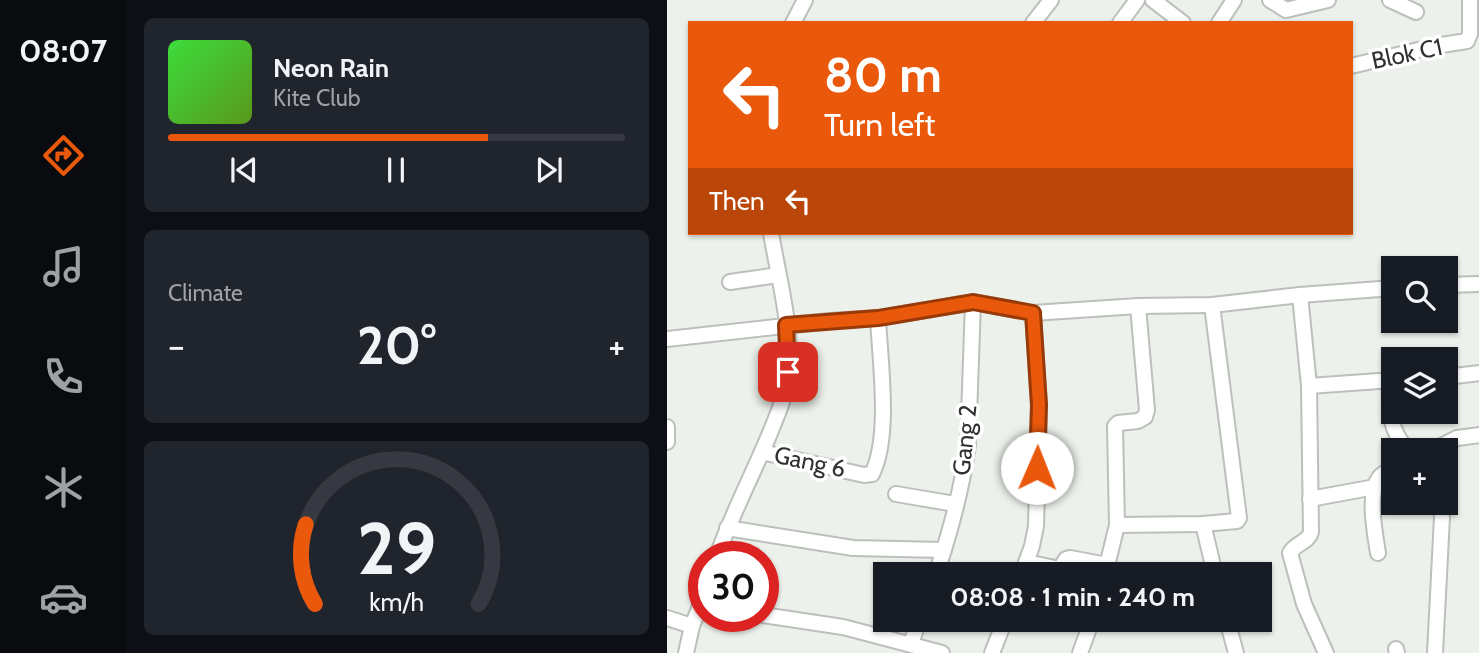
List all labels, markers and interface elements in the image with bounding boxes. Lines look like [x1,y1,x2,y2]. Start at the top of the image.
text: 08:07 [19,31,107,70]
street label: Blok C1 [1369,32,1445,75]
text: 80 m [824,45,942,104]
icon: left [709,49,800,140]
text: Neon Rain [273,52,389,84]
text: Kite Club [273,84,360,112]
text: Turn left [824,105,935,144]
icon: directions [39,131,88,180]
icon: previous [225,151,263,189]
icon: pause [377,151,415,189]
icon: next [530,151,568,189]
icon: left [779,182,817,220]
text: Then [709,185,765,217]
icon: music [39,242,88,291]
map controls [1381,256,1458,515]
button: search [1381,256,1458,333]
text: Climate [168,279,243,307]
text: 20° [357,314,436,377]
text: − [168,322,185,369]
text: + [608,322,625,369]
pin [758,342,818,402]
button: layers [1381,347,1458,424]
icon: phone [39,352,88,401]
icon: arrive [769,353,807,391]
street label: Gang 2 [946,403,983,477]
position arrow [1000,431,1074,505]
button: + [1381,438,1458,515]
street label: Gang 6 [772,440,848,483]
icon: climate [39,463,88,512]
text: 29 [357,505,436,593]
speed limit sign: 30 [688,541,779,632]
icon: car [39,573,88,622]
text: 08:08 · 1 min · 240 m [950,581,1195,613]
text: km/h [369,587,424,617]

